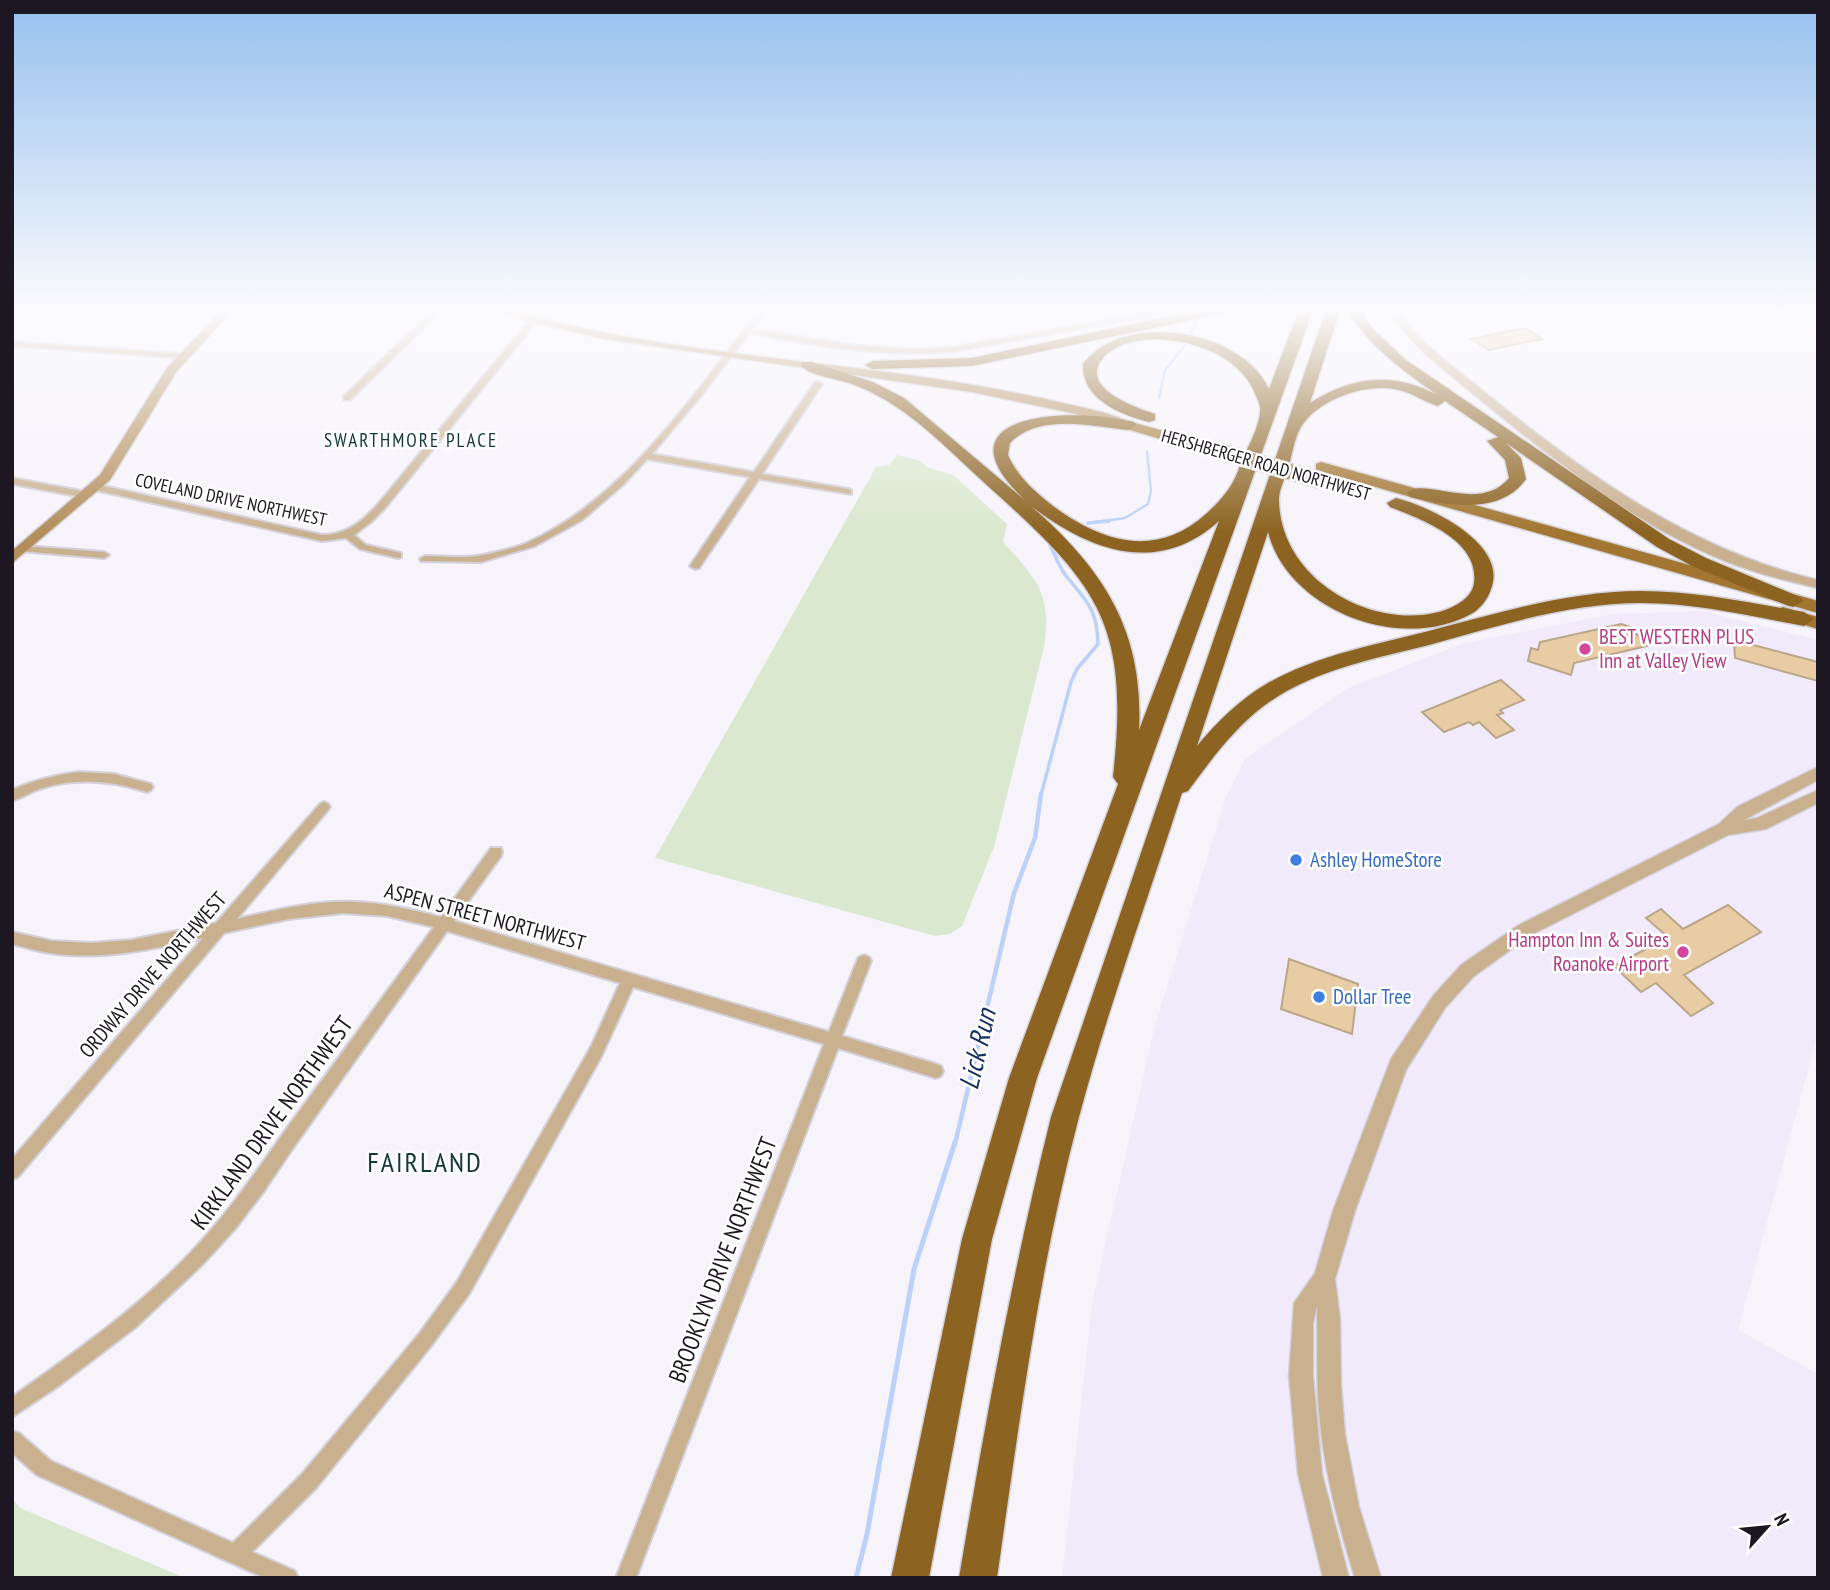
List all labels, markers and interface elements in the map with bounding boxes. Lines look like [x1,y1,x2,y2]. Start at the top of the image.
street label: HERSHBERGER ROAD NORTHWEST [1159,424,1373,505]
district label: SWARTHMORE PLACE [324,428,498,452]
street label: COVELAND DRIVE NORTHWEST [133,468,329,531]
place label: BEST WESTERN PLUS Inn at Valley View [1599,623,1754,674]
marker: BEST WESTERN PLUS Inn at Valley View [1577,641,1593,657]
place label: Ashley HomeStore [1310,846,1442,873]
marker: Ashley HomeStore [1288,852,1304,868]
street label: ASPEN STREET NORTHWEST [382,877,589,956]
street label: ORDWAY DRIVE NORTHWEST [73,886,233,1063]
place label: Hampton Inn & Suites Roanoke Airport [1508,926,1669,977]
marker: Hampton Inn & Suites Roanoke Airport [1675,944,1691,960]
place label: Dollar Tree [1333,983,1411,1010]
marker: Dollar Tree [1311,989,1327,1005]
water label: Lick Run [949,1003,1004,1093]
street label: KIRKLAND DRIVE NORTHWEST [184,1010,360,1236]
street label: BROOKLYN DRIVE NORTHWEST [661,1132,784,1387]
district label: FAIRLAND [367,1143,483,1180]
north arrow [1732,1492,1802,1562]
text: N [1769,1509,1795,1529]

